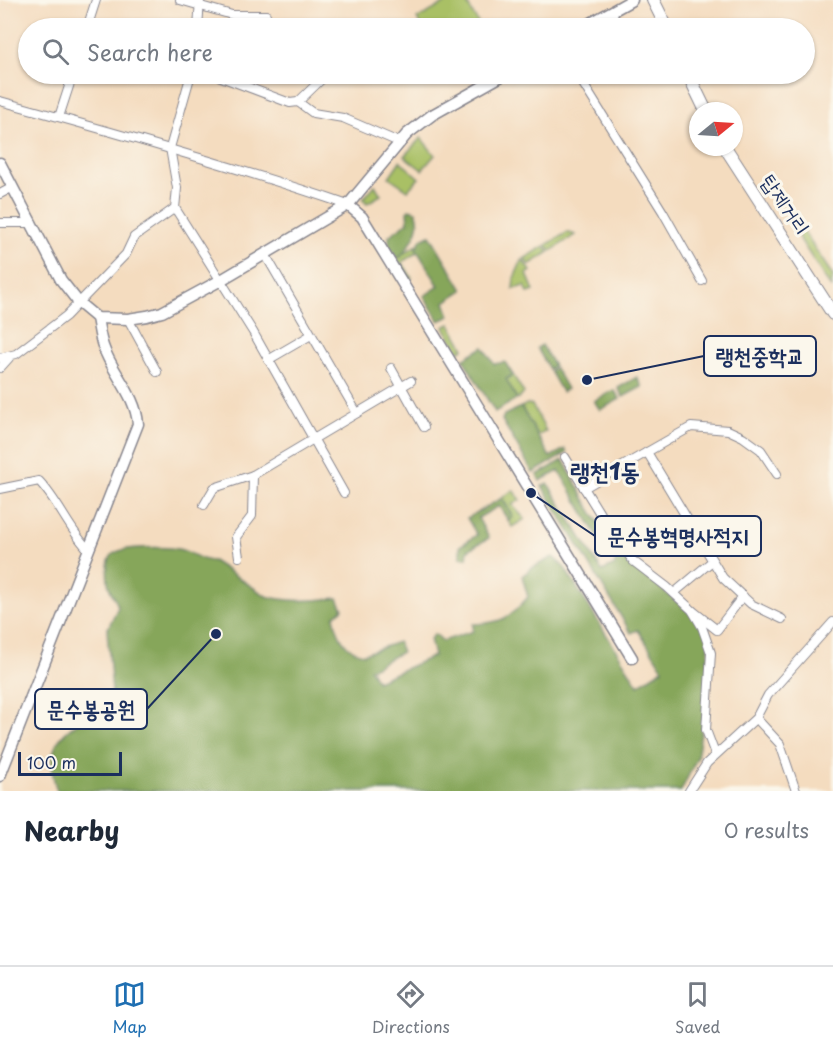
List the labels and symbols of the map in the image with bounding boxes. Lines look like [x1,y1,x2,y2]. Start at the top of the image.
north arrow [689,102,743,156]
street label: 탑제거리 [754,167,819,241]
callout: 랭천중학교 [704,336,816,376]
text: 랭천중학교 [716,338,804,371]
district label: 랭천1동 [570,452,640,488]
callout: 문수봉혁명사적지 [595,516,761,556]
text: 문수봉혁명사적지 [607,518,749,551]
callout: 문수봉공원 [35,689,147,729]
text: 문수봉공원 [47,691,135,724]
scale bar [18,749,122,776]

